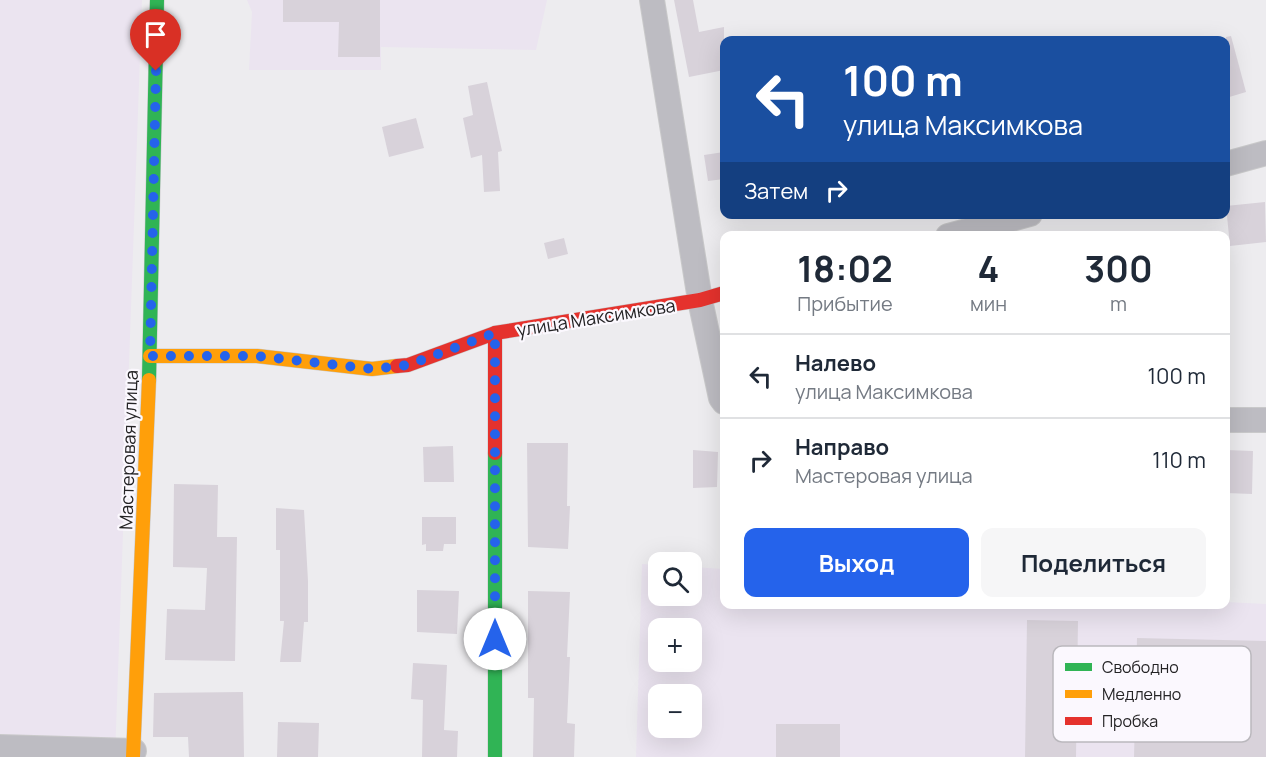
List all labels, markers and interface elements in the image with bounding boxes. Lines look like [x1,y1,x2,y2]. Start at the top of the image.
pin [130,9,181,71]
icon: arrive [139,18,172,51]
text: 100 m [843,51,963,109]
icon: left [744,60,822,138]
text: улица Максимкова [843,106,1083,143]
icon: right [820,174,853,207]
text: Затем [744,176,808,206]
text: 18:02 [797,244,893,293]
text: 4 [978,244,999,293]
text: 300 [1084,244,1153,293]
text: Прибытие [797,290,893,317]
text: мин [970,290,1007,317]
text: m [1110,290,1127,317]
street label: улица Максимкова [515,293,677,341]
text: Налево [795,348,876,378]
icon: left [744,360,777,393]
text: 100 m [1148,361,1206,391]
street label: Мастеровая улица [113,370,143,530]
text: улица Максимкова [795,378,973,405]
text: Направо [795,432,889,462]
icon: right [744,444,777,477]
text: 110 m [1152,445,1206,475]
text: Мастеровая улица [795,462,973,489]
button: Выход [744,528,969,597]
button: Поделиться [981,528,1206,597]
map controls [648,552,702,738]
button: search [648,552,702,606]
position arrow [463,607,527,671]
button: + [648,618,702,672]
legend [1053,646,1251,742]
text: Свободно [1102,656,1179,678]
text: Медленно [1102,683,1181,705]
button: − [648,684,702,738]
text: Пробка [1102,710,1158,732]

